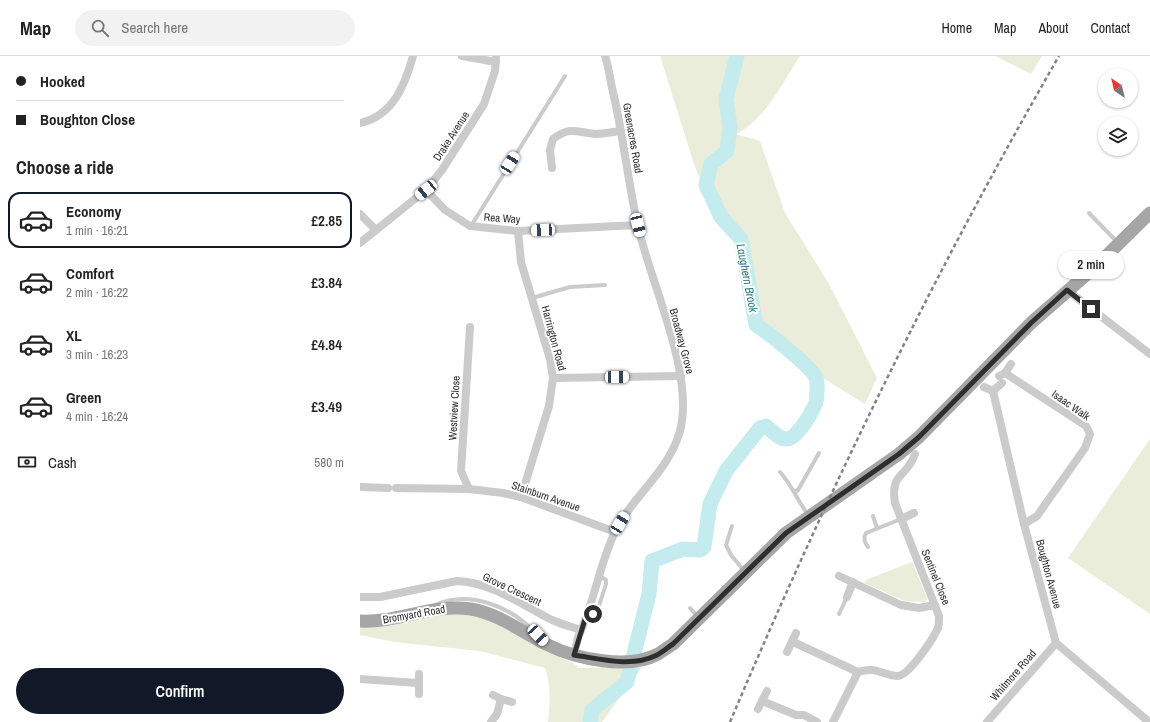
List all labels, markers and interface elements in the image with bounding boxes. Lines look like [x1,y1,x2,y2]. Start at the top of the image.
search box [75,10,355,46]
text: Map [20,15,51,41]
icon: search [89,17,111,39]
text: Search here [121,17,188,38]
text: Home [941,19,972,37]
text: Map [994,19,1016,37]
text: About [1038,19,1068,37]
text: Contact [1090,19,1130,37]
north arrow [1098,68,1138,108]
map controls [1098,68,1138,156]
text: Hooked [40,71,85,92]
street label: Greenacres Road [620,102,646,174]
street label: Drake Avenue [430,108,472,164]
text: Boughton Close [40,109,135,130]
button: layers [1098,116,1138,156]
car [499,150,521,176]
text: Choose a ride [16,155,114,180]
car [413,178,439,202]
text: Economy [66,201,121,222]
icon: car [18,202,54,238]
text: £2.85 [311,210,342,231]
street label: Rea Way [483,210,521,226]
car [629,212,647,238]
text: 1 min · 16:21 [66,222,128,239]
car [531,223,555,237]
water label: Laughern Brook [732,242,762,315]
callout: 2 min [1058,251,1124,279]
text: 2 min [1077,256,1105,273]
text: Comfort [66,263,114,284]
icon: car [18,264,54,300]
text: £3.84 [311,272,342,293]
text: 2 min · 16:22 [66,284,128,301]
route end [1082,300,1100,318]
street label: Harrington Road [539,304,569,372]
street label: Broadway Grove [667,307,697,375]
text: XL [66,325,82,346]
icon: car [18,326,54,362]
text: £4.84 [311,334,342,355]
text: 3 min · 16:23 [66,346,128,363]
car [605,371,629,383]
street label: Westview Close [445,375,463,441]
text: Green [66,387,102,408]
street label: Isaac Walk [1049,387,1093,424]
icon: car [18,388,54,424]
text: £3.49 [311,396,342,417]
text: 4 min · 16:24 [66,408,128,425]
icon: cash [16,451,38,473]
text: Cash [48,452,77,473]
text: 580 m [314,454,344,471]
street label: Stainburn Avenue [510,478,582,514]
car [609,510,631,536]
street label: Boughton Avenue [1033,538,1065,610]
street label: Sentinel Close [919,547,953,607]
street label: Grove Crescent [480,569,544,609]
street label: Bromyard Road [382,602,446,626]
route start [584,605,602,623]
car [525,622,551,648]
street label: Whitmore Road [987,647,1039,703]
button: Confirm [16,668,344,714]

